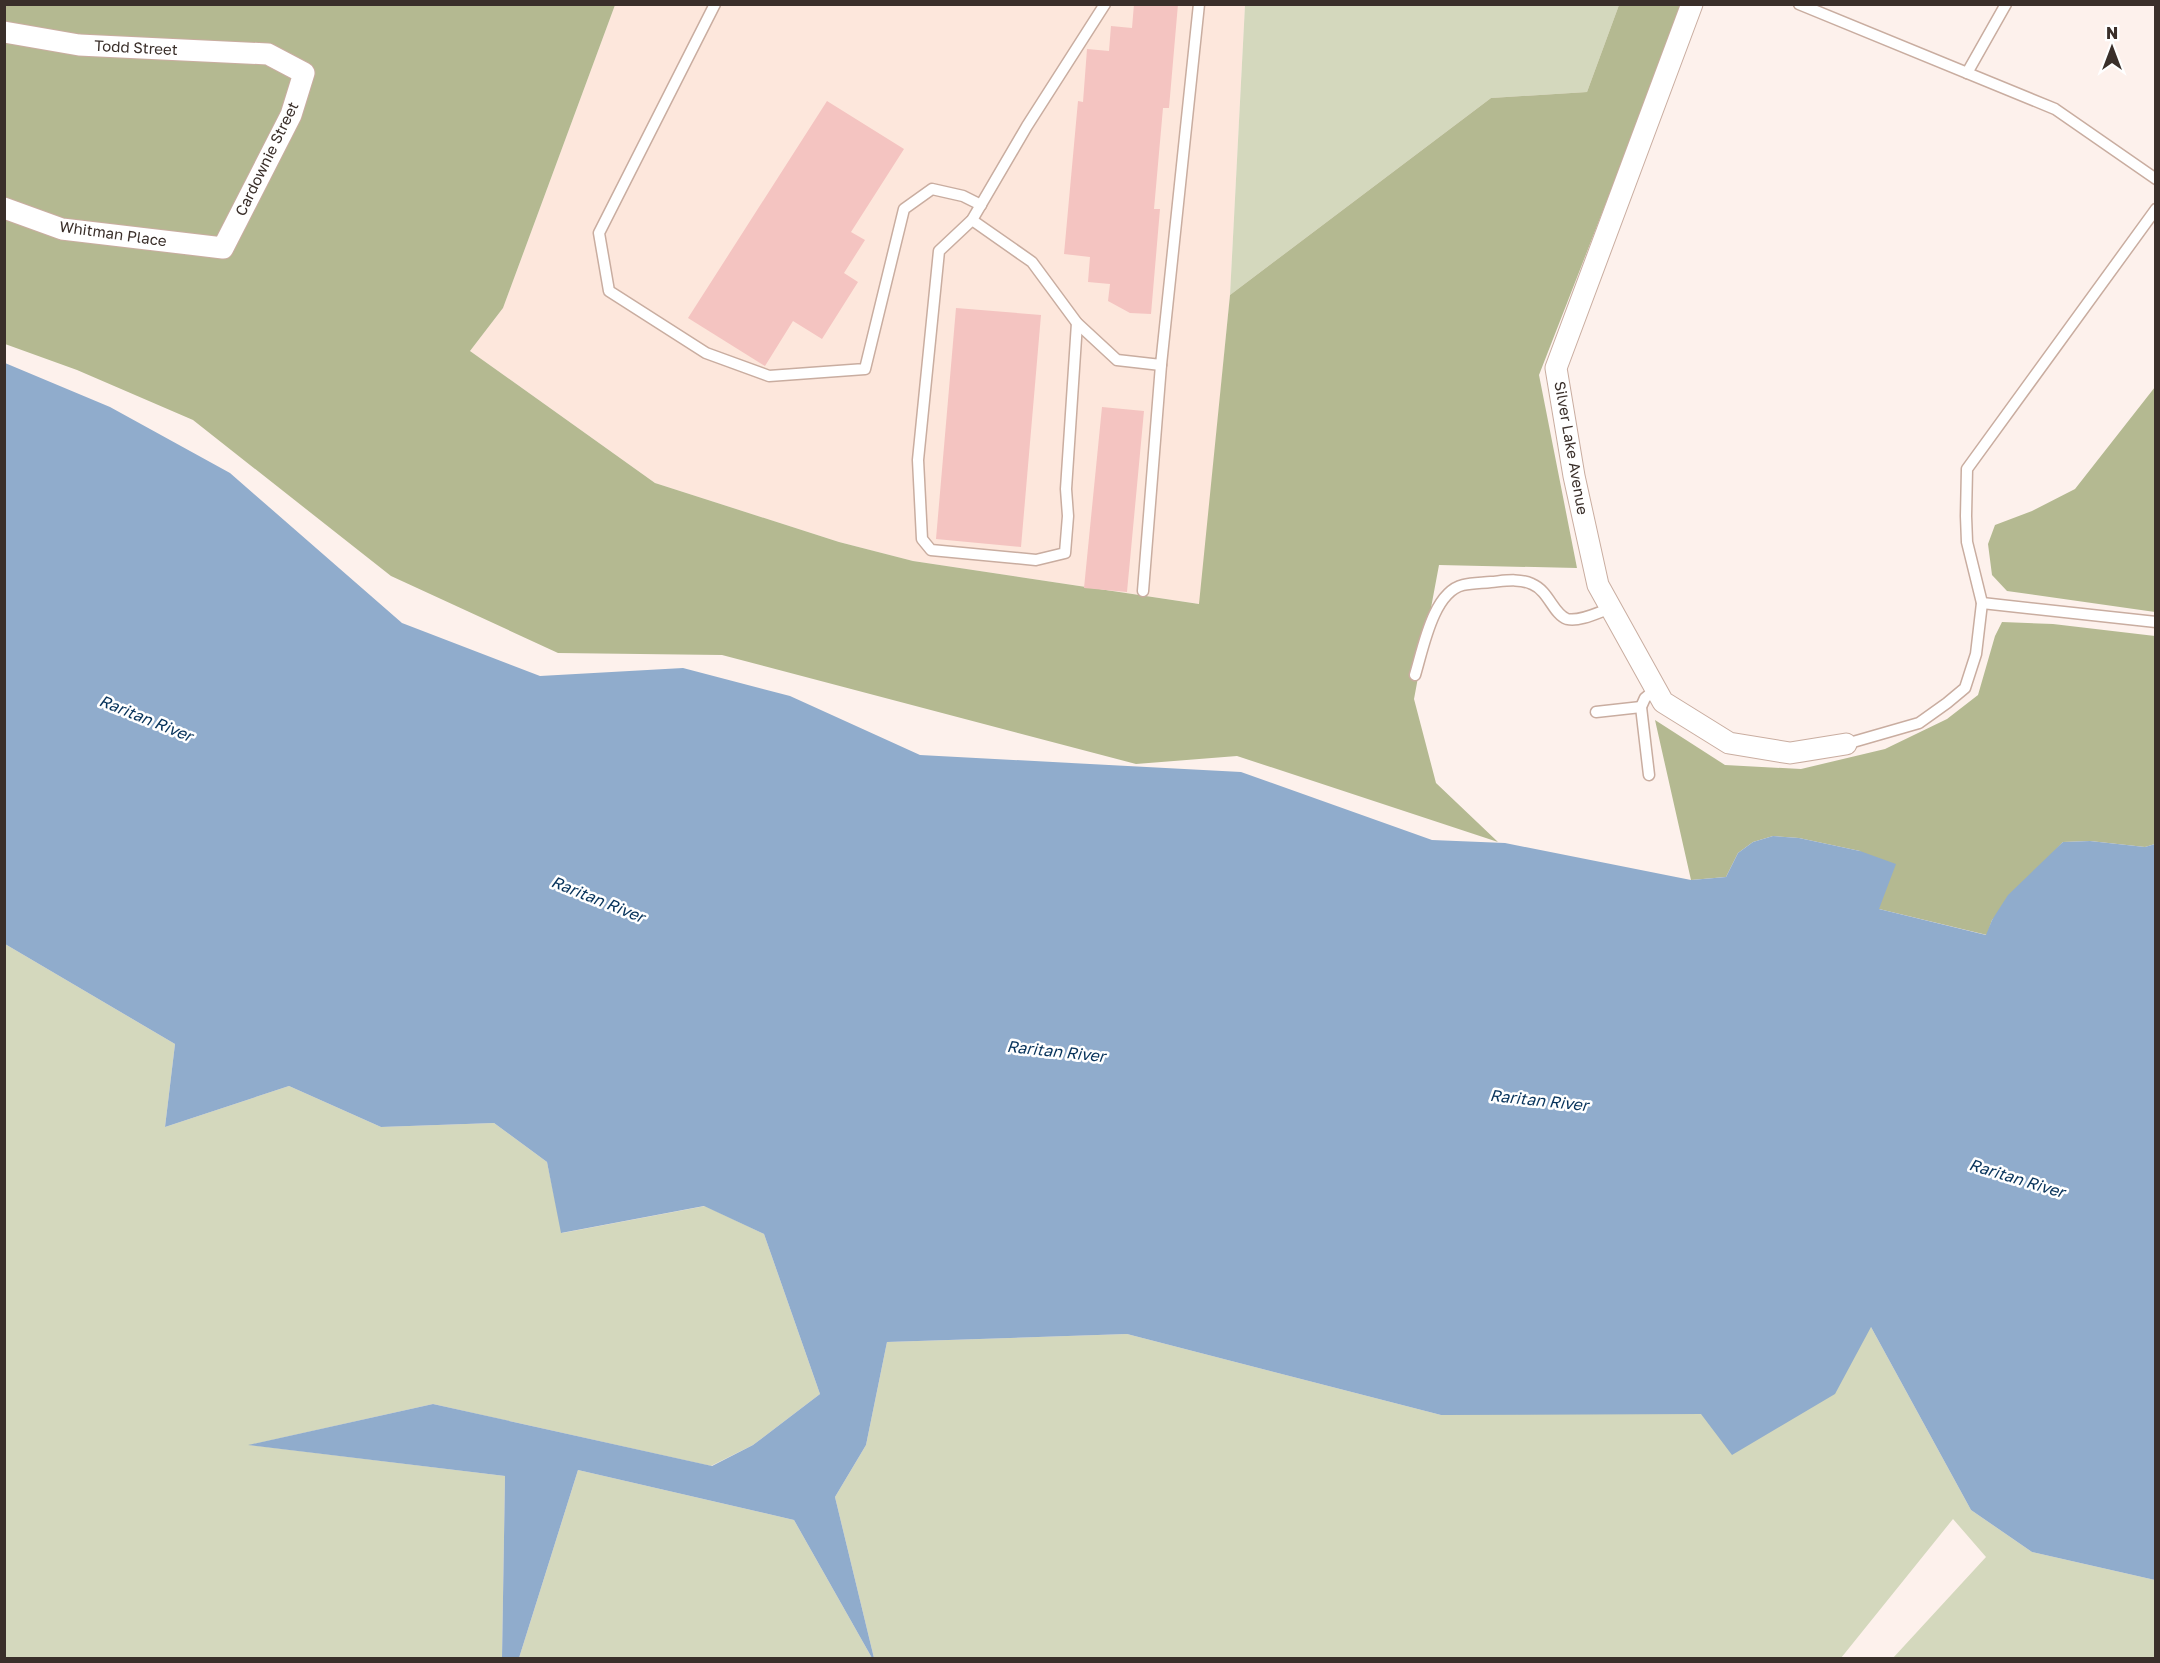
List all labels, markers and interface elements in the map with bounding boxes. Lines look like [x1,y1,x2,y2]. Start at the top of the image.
north arrow [2082,18,2142,78]
text: N [2106,23,2118,43]
street label: Todd Street [94,36,178,58]
street label: Cardownie Street [231,99,302,219]
street label: Whitman Place [58,217,168,250]
street label: Silver Lake Avenue [1551,380,1593,516]
water label: Raritan River [96,690,198,747]
water label: Raritan River [548,871,650,928]
water label: Raritan River [1006,1036,1109,1066]
water label: Raritan River [1489,1085,1592,1115]
water label: Raritan River [1967,1154,2070,1203]

